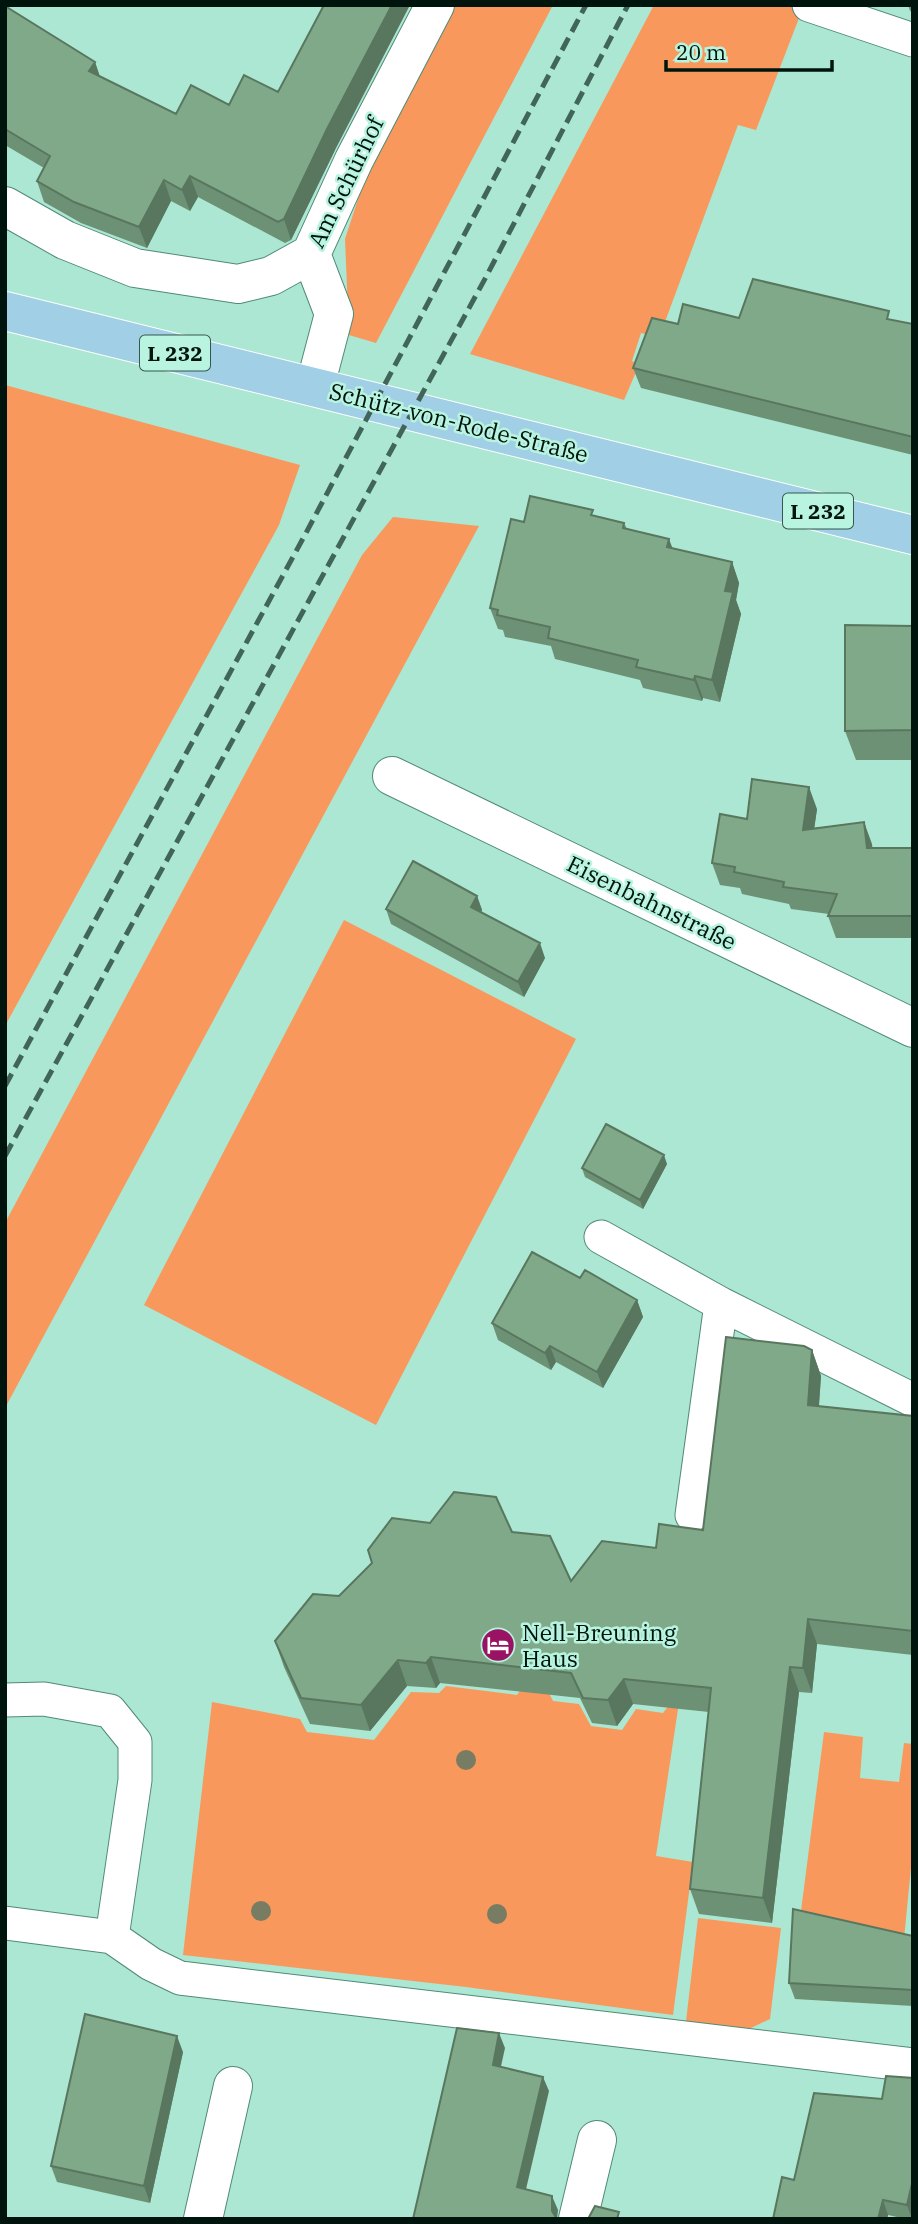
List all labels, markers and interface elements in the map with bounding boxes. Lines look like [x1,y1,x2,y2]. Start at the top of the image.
scale bar [666,28,832,72]
text: 20 m [676,38,726,66]
street label: Am Schürhof [300,110,391,253]
road number: L 232 [140,336,210,370]
street label: Schütz-von-Rode-Straße [326,375,592,469]
road number: L 232 [783,494,853,528]
street label: Eisenbahnstraße [562,848,742,956]
place label: Nell-Breuning Haus [522,1617,677,1673]
hotel icon: Nell-Breuning Haus [479,1626,517,1664]

